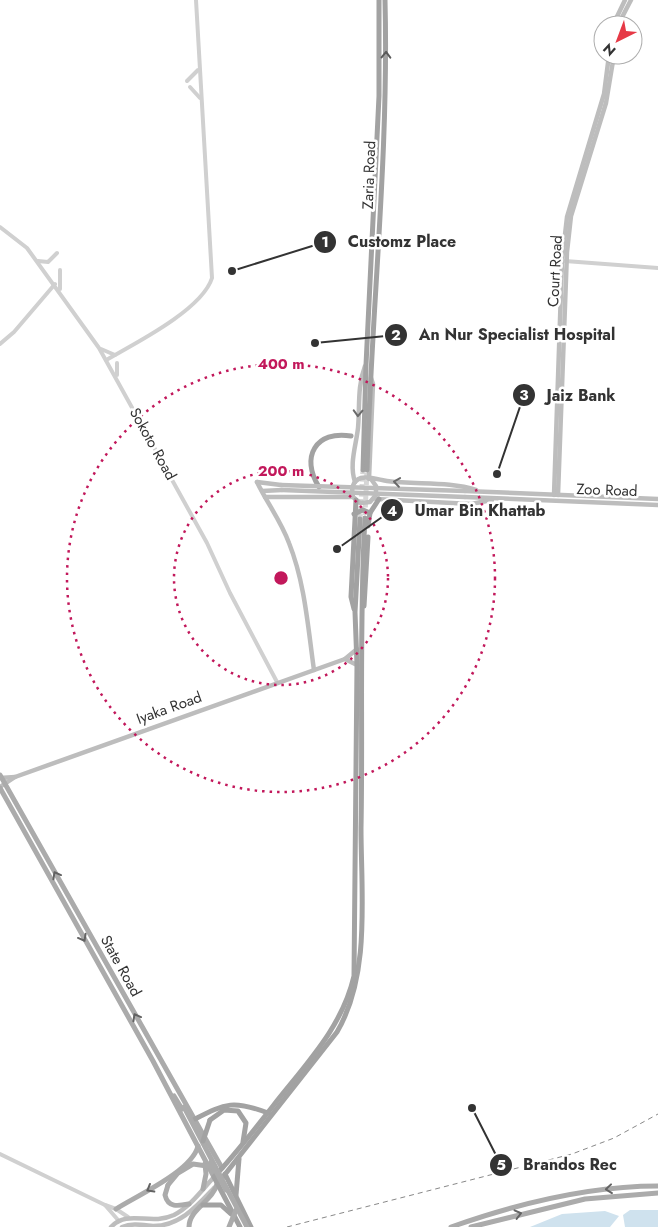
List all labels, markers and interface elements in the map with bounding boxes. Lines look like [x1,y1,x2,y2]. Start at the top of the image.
north arrow [593,15,643,65]
text: N [598,39,620,61]
one-way arrow [381,50,391,58]
street label: Zaria Road [357,140,381,210]
callout: Customz Place [313,226,466,257]
text: Customz Place [348,230,456,253]
text: 1 [321,231,329,253]
street label: Court Road [542,234,568,308]
callout: An Nur Specialist Hospital [384,319,625,350]
text: An Nur Specialist Hospital [418,323,615,346]
text: 2 [391,324,401,346]
text: 400 m [257,353,305,375]
callout: Jaiz Bank [511,380,625,411]
text: 3 [519,384,529,406]
text: Jaiz Bank [543,384,616,407]
street label: Sokoto Road [124,404,182,484]
one-way arrow [353,409,364,417]
text: 200 m [258,460,304,482]
one-way arrow [393,477,401,488]
street label: Zoo Road [576,478,638,502]
callout: Umar Bin Khattab [379,495,555,526]
text: Umar Bin Khattab [415,499,546,522]
text: 4 [387,500,397,522]
centre of rings [272,569,290,587]
street label: Iyaka Road [133,686,205,730]
one-way arrow [53,872,63,881]
street label: State Road [95,931,147,1001]
one-way arrow [77,932,87,941]
one-way arrow [132,1013,142,1022]
callout: Brandos Rec [488,1149,627,1180]
text: Brandos Rec [523,1153,617,1176]
text: 5 [496,1154,506,1176]
one-way arrow [147,1182,156,1192]
one-way arrow [605,1184,613,1195]
one-way arrow [513,1209,522,1220]

